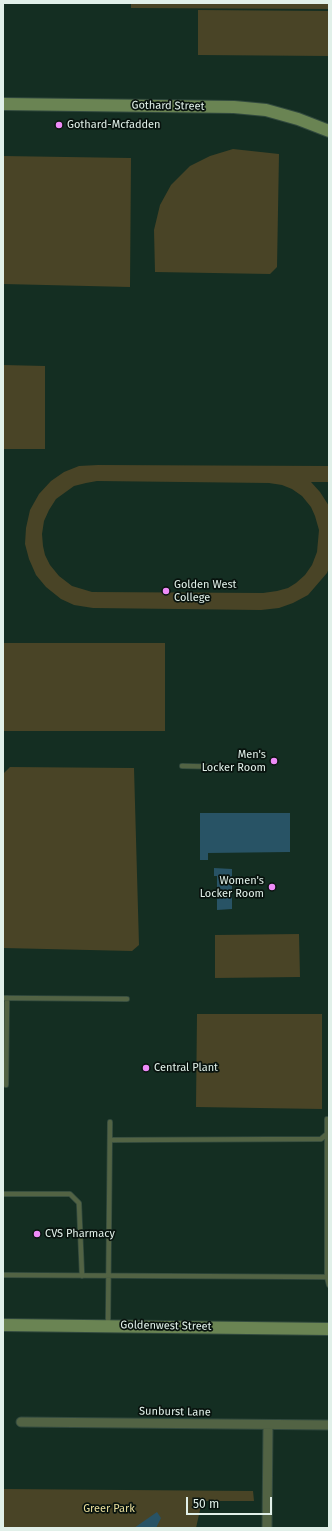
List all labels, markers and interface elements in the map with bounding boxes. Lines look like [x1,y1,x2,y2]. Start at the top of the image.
street label: Gothard Street [131,99,205,113]
place label: Gothard-Mcfadden [67,118,161,132]
marker: Gothard-Mcfadden [54,120,64,130]
place label: Golden West College [174,578,237,604]
marker: Golden West College [161,586,171,596]
place label: Men's Locker Room [202,748,266,774]
marker: Men's Locker Room [269,756,279,766]
place label: Women's Locker Room [200,874,264,900]
marker: Women's Locker Room [267,882,277,892]
place label: Central Plant [154,1061,218,1075]
marker: Central Plant [141,1063,151,1073]
place label: CVS Pharmacy [45,1227,115,1241]
marker: CVS Pharmacy [32,1229,42,1239]
street label: Goldenwest Street [120,1319,212,1333]
street label: Sunburst Lane [139,1405,211,1419]
scale bar [188,1489,274,1515]
text: 50 m [193,1497,219,1511]
park label: Greer Park [83,1502,135,1516]

